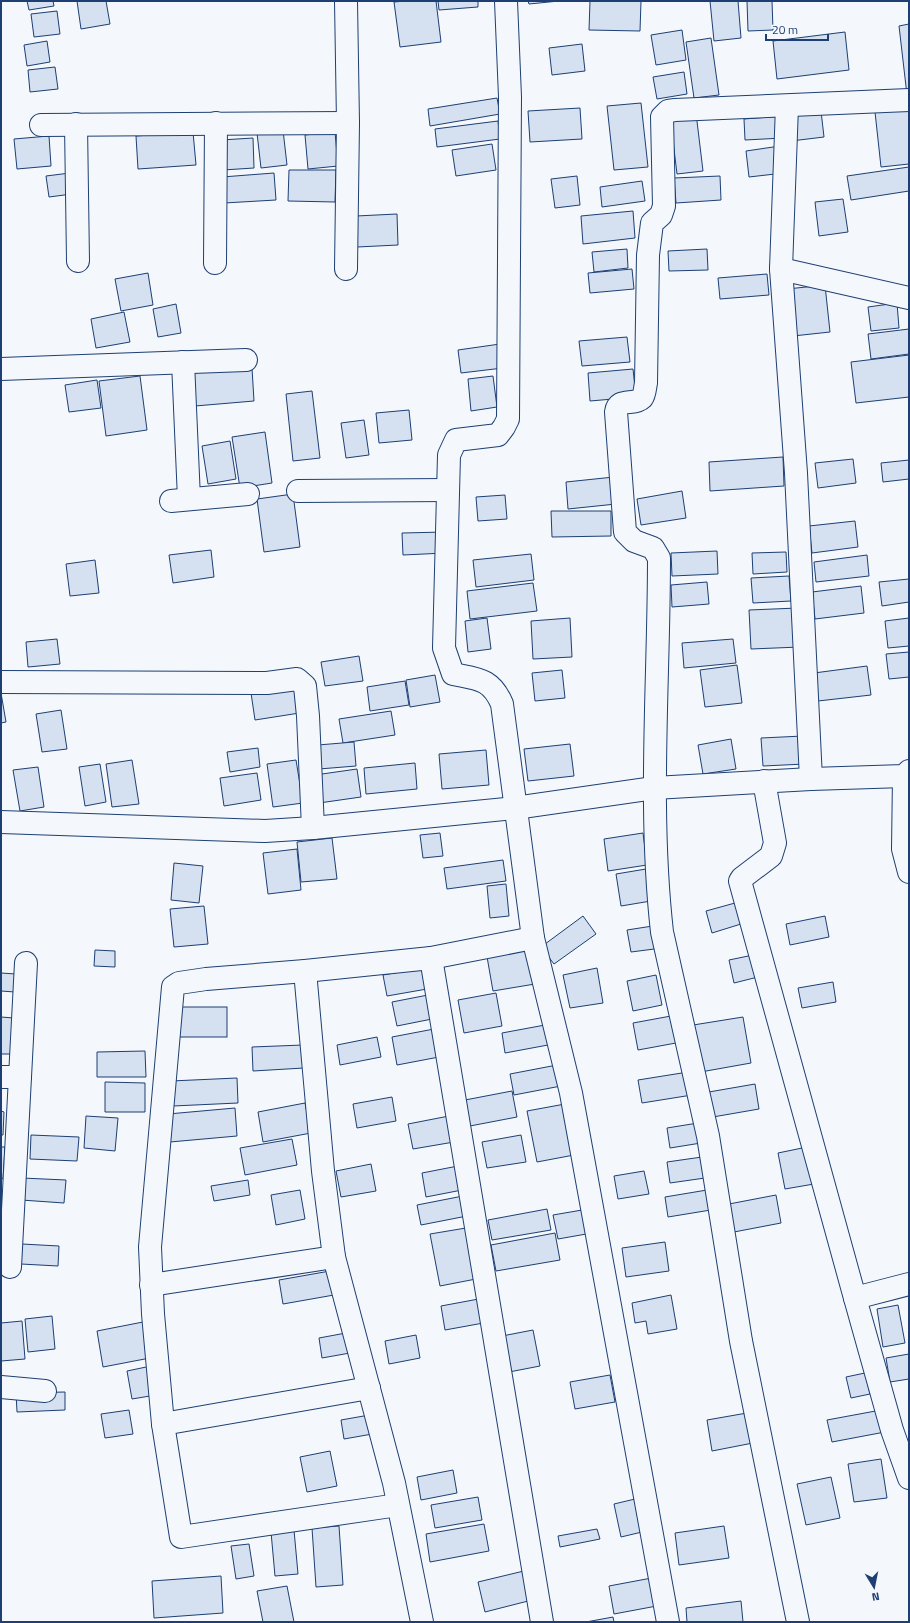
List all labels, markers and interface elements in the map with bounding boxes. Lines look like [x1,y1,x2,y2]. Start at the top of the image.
scale bar [766,16,828,42]
text: 20 m [772,20,798,39]
north arrow [854,1567,894,1607]
text: N [871,1588,881,1605]

